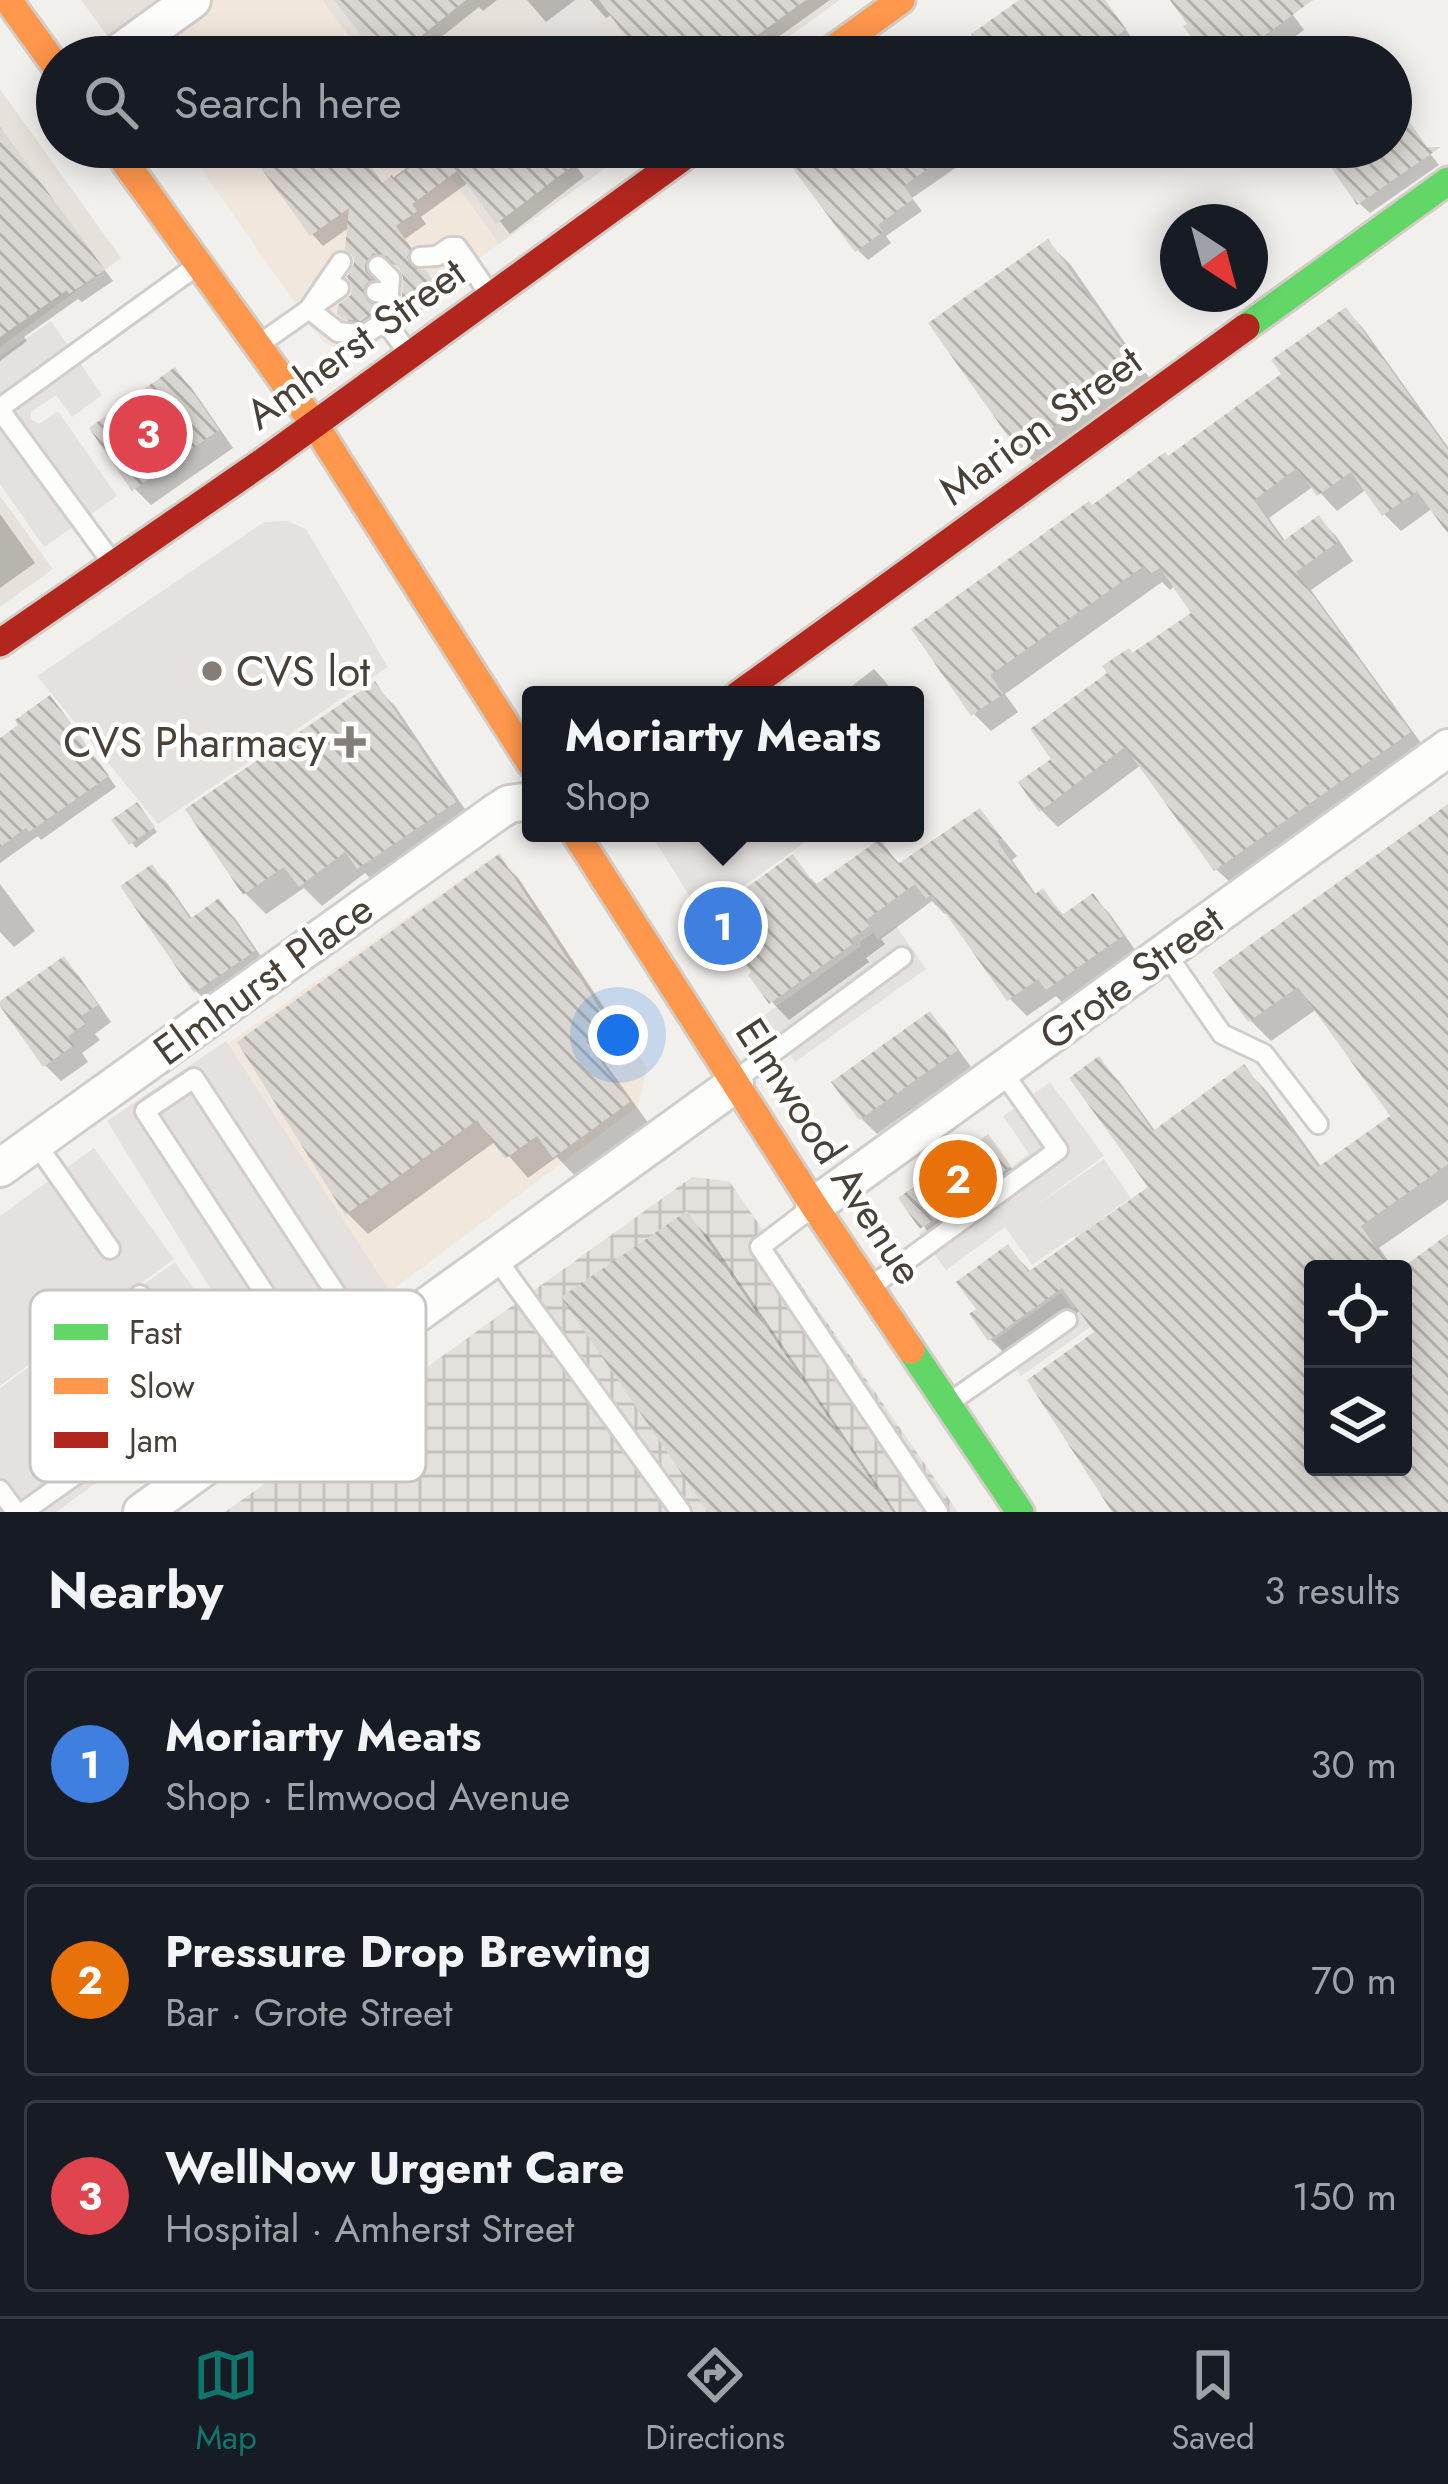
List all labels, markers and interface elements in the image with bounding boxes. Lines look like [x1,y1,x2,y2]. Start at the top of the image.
search box [36,36,1412,168]
icon: search [78,69,144,135]
text: Search here [174,70,402,135]
north arrow [1160,204,1268,312]
street label: Amherst Street [233,243,478,444]
street label: Marion Street [926,331,1154,520]
pin: 3 [109,389,187,479]
place label: CVS lot [236,641,370,702]
marker: CVS lot [199,658,225,684]
popup [522,686,924,842]
text: Moriarty Meats [565,703,881,768]
place label: CVS Pharmacy [63,712,327,773]
marker: CVS Pharmacy [337,729,363,755]
text: Shop [565,768,650,825]
street label: Elmhurst Place [141,879,386,1080]
pin: 1 [684,881,762,971]
street label: Grote Street [1027,890,1236,1065]
your location [588,1005,648,1065]
street label: Elmwood Avenue [721,1006,939,1296]
pin: 2 [919,1134,997,1224]
map controls [1304,1260,1412,1476]
button: locate [1304,1260,1412,1368]
legend [30,1290,426,1482]
text: Fast [129,1309,182,1356]
text: Slow [129,1363,195,1410]
button: layers [1304,1368,1412,1476]
text: Jam [125,1417,179,1464]
text: Nearby [48,1553,223,1627]
text: 3 results [1264,1562,1400,1619]
text: Moriarty Meats [165,1703,482,1768]
text: 1 [80,1736,100,1793]
text: 30 m [1310,1736,1397,1793]
text: Shop · Elmwood Avenue [165,1768,570,1825]
text: Pressure Drop Brewing [165,1919,651,1984]
text: 2 [77,1952,103,2009]
text: 70 m [1311,1952,1397,2009]
text: Bar · Grote Street [165,1984,453,2041]
text: WellNow Urgent Care [165,2135,624,2200]
text: 3 [78,2168,102,2225]
text: 150 m [1292,2168,1397,2225]
text: Hospital · Amherst Street [165,2200,574,2257]
tab: Map [193,2342,259,2461]
tab: Directions [645,2342,785,2461]
tab: Saved [1171,2342,1255,2461]

